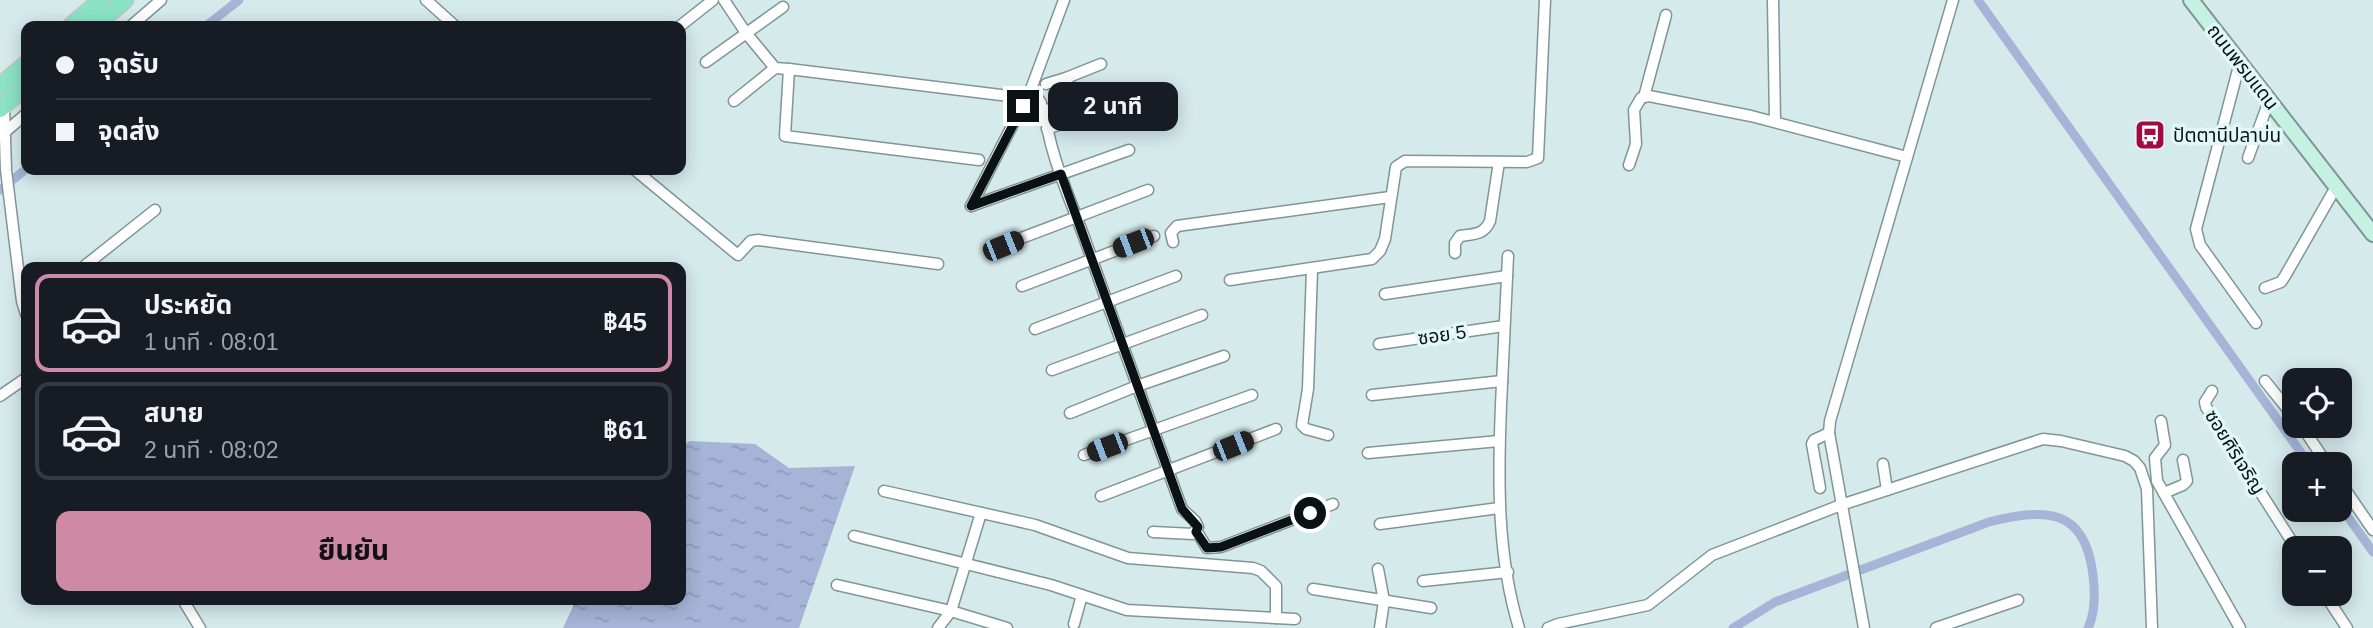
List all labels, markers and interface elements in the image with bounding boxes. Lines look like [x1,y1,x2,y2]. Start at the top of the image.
street label: ถนนพรมแดน [2203,20,2283,114]
text: จุดรับ [98,49,159,79]
callout: 2 นาที [1048,82,1177,130]
route end [1007,90,1039,122]
text: 2 นาที [1084,93,1142,119]
text: จุดส่ง [98,116,160,146]
bus stop icon: ปัตตานีปลาบ่น [2133,118,2167,152]
place label: ปัตตานีปลาบ่น [2173,124,2281,146]
car [1110,226,1157,260]
car [980,228,1027,264]
text: ประหยัด [144,290,232,320]
icon: car [60,292,123,355]
text: ฿45 [603,307,647,337]
street label: ซอย 5 [1416,321,1468,349]
text: 1 นาที · 08:01 [144,329,279,355]
map controls [2282,368,2352,606]
button: locate [2282,368,2352,438]
text: สบาย [144,398,204,428]
icon: car [60,400,123,463]
street label: ซอยศิริเจริญ [2201,406,2269,498]
text: ฿61 [603,415,647,445]
car [1210,428,1257,464]
car [1084,430,1131,464]
text: 2 นาที · 08:02 [144,437,279,463]
button: + [2282,452,2352,522]
route start [1294,497,1326,529]
button: ยืนยัน [56,511,651,591]
button: − [2282,536,2352,606]

